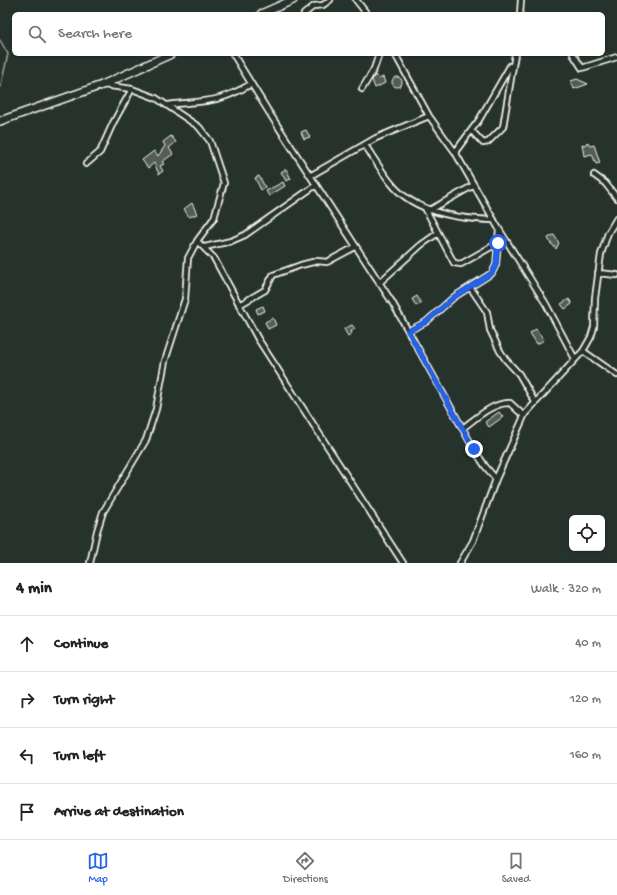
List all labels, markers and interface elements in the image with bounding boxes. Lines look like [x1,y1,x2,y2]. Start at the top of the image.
search box [12,12,605,56]
icon: search [26,23,48,45]
text: Search here [58,25,132,43]
route start [489,234,507,252]
route end [465,440,483,458]
map controls [569,515,605,551]
button: locate [569,515,605,551]
text: 4 min [16,579,52,599]
text: Walk · 320 m [531,582,601,597]
icon: ahead [16,633,38,655]
text: Continue [54,635,108,653]
text: 40 m [575,636,601,651]
icon: right [16,689,38,711]
text: Turn right [54,691,114,709]
text: 120 m [570,692,601,707]
icon: left [16,745,38,767]
text: Turn left [54,747,105,765]
text: 160 m [569,748,601,763]
icon: arrive [16,801,38,823]
text: Arrive at destination [54,803,184,821]
tab: Map [87,850,109,886]
tab: Directions [283,850,328,886]
tab: Saved [502,850,530,886]

